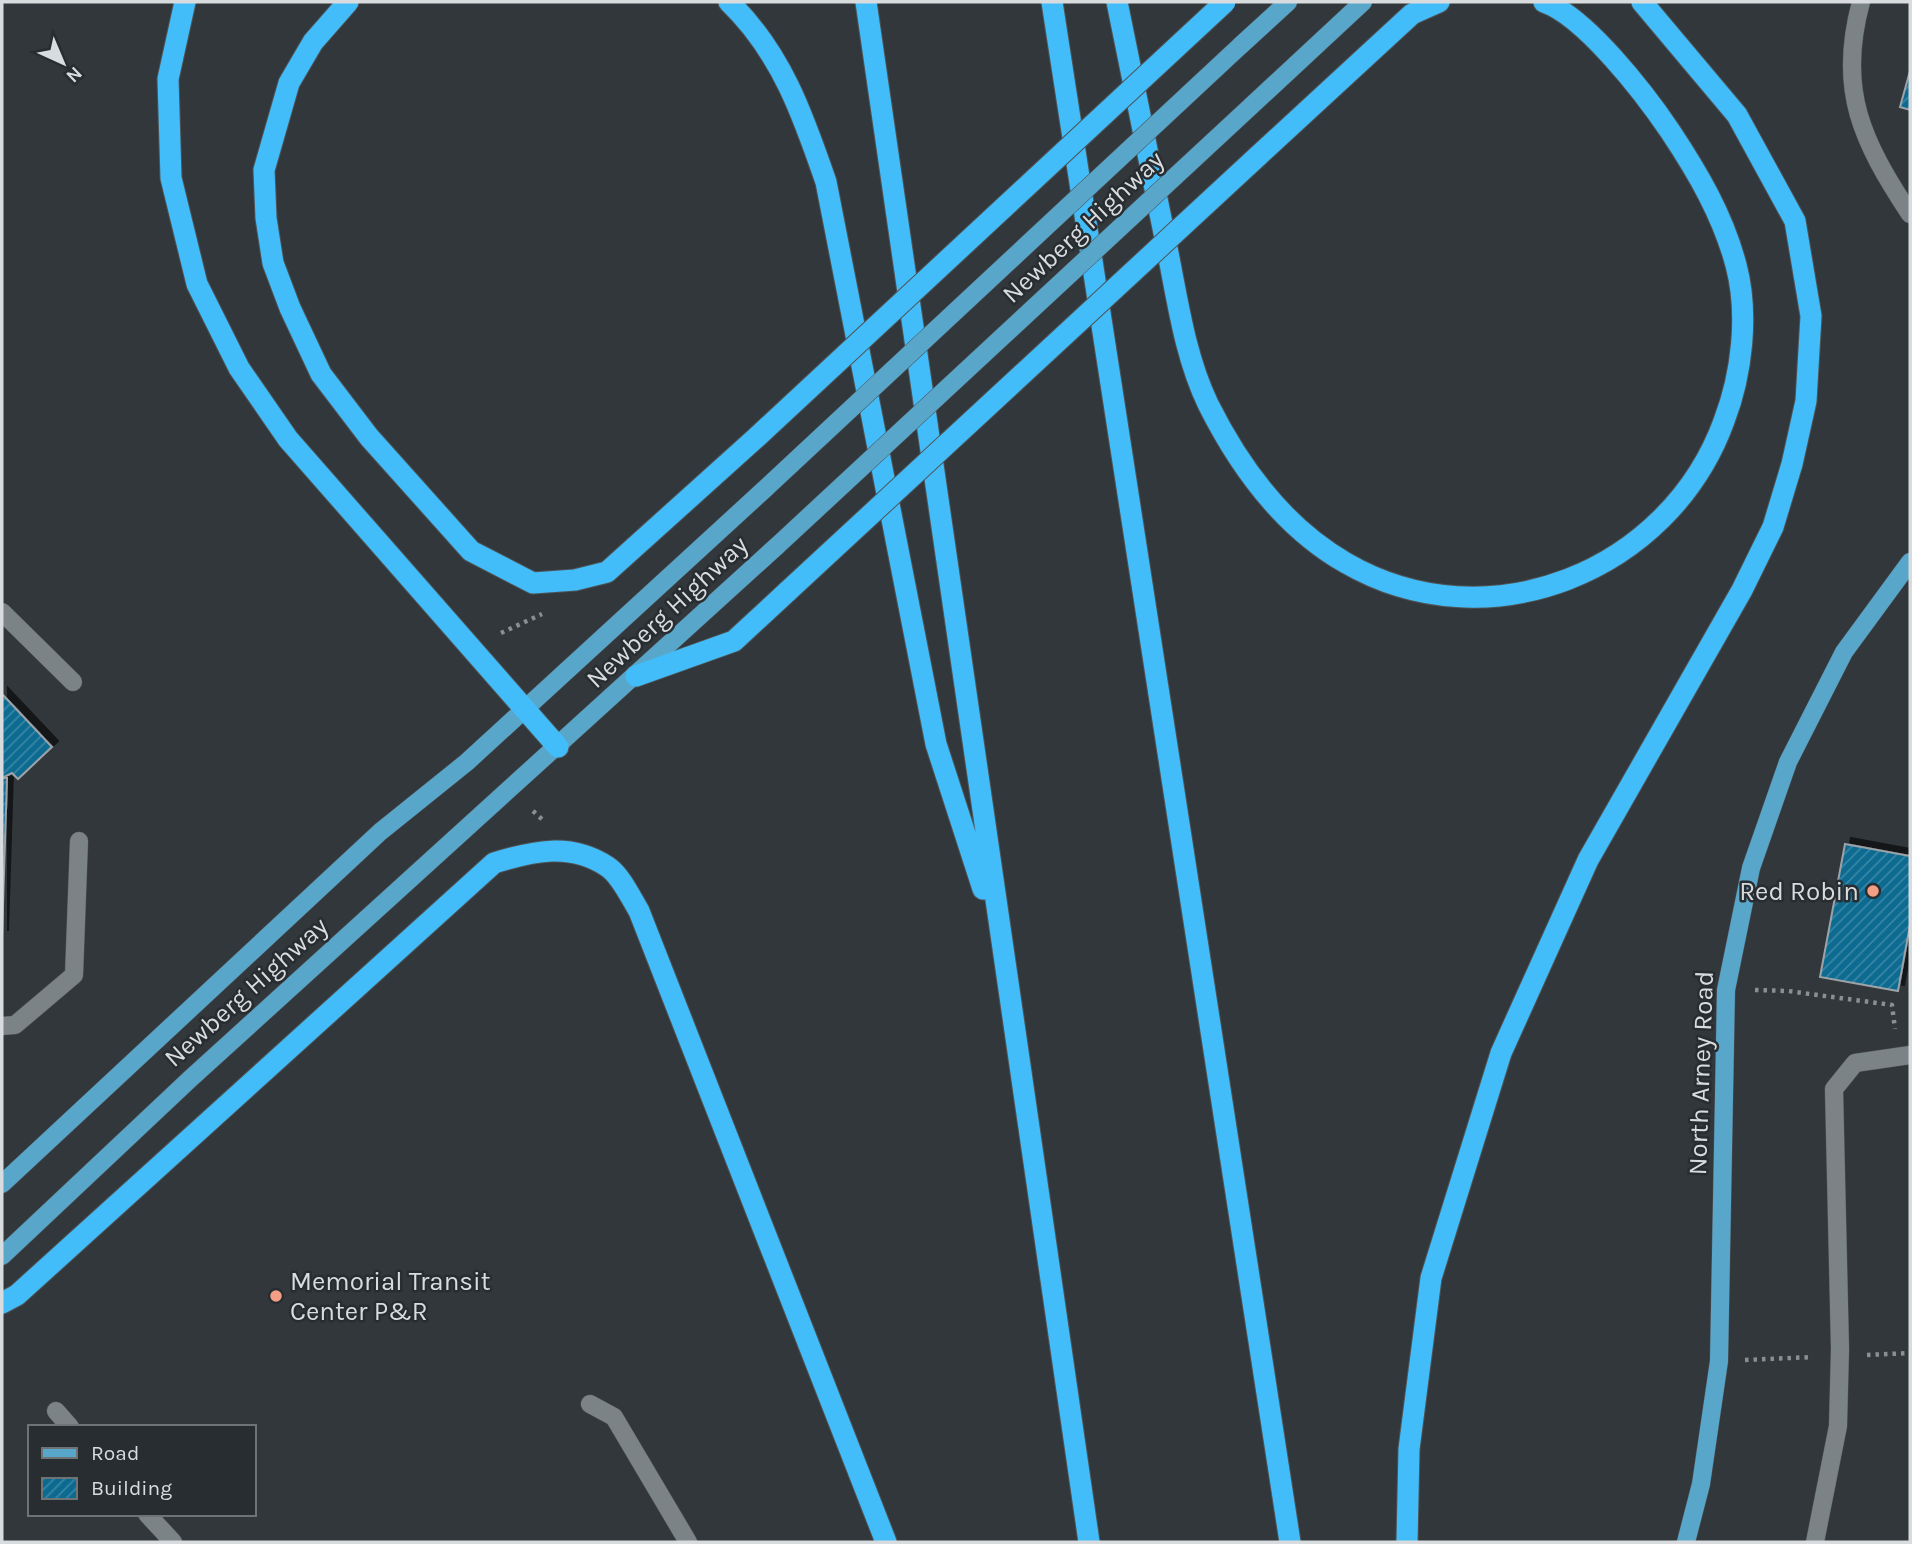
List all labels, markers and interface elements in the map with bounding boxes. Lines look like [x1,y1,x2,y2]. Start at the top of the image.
north arrow [28,28,98,98]
text: N [62,62,87,87]
street label: Newberg Highway [996,144,1170,310]
street label: Newberg Highway [580,529,754,695]
place label: Red Robin [1739,876,1859,907]
marker: Red Robin [1865,883,1881,899]
street label: Newberg Highway [158,910,334,1074]
street label: North Arney Road [1682,970,1720,1176]
place label: Memorial Transit Center P&R [290,1266,491,1327]
marker: Memorial Transit Center P&R [268,1288,284,1304]
legend [28,1425,256,1516]
text: Road [91,1441,139,1465]
text: Building [91,1476,172,1500]

